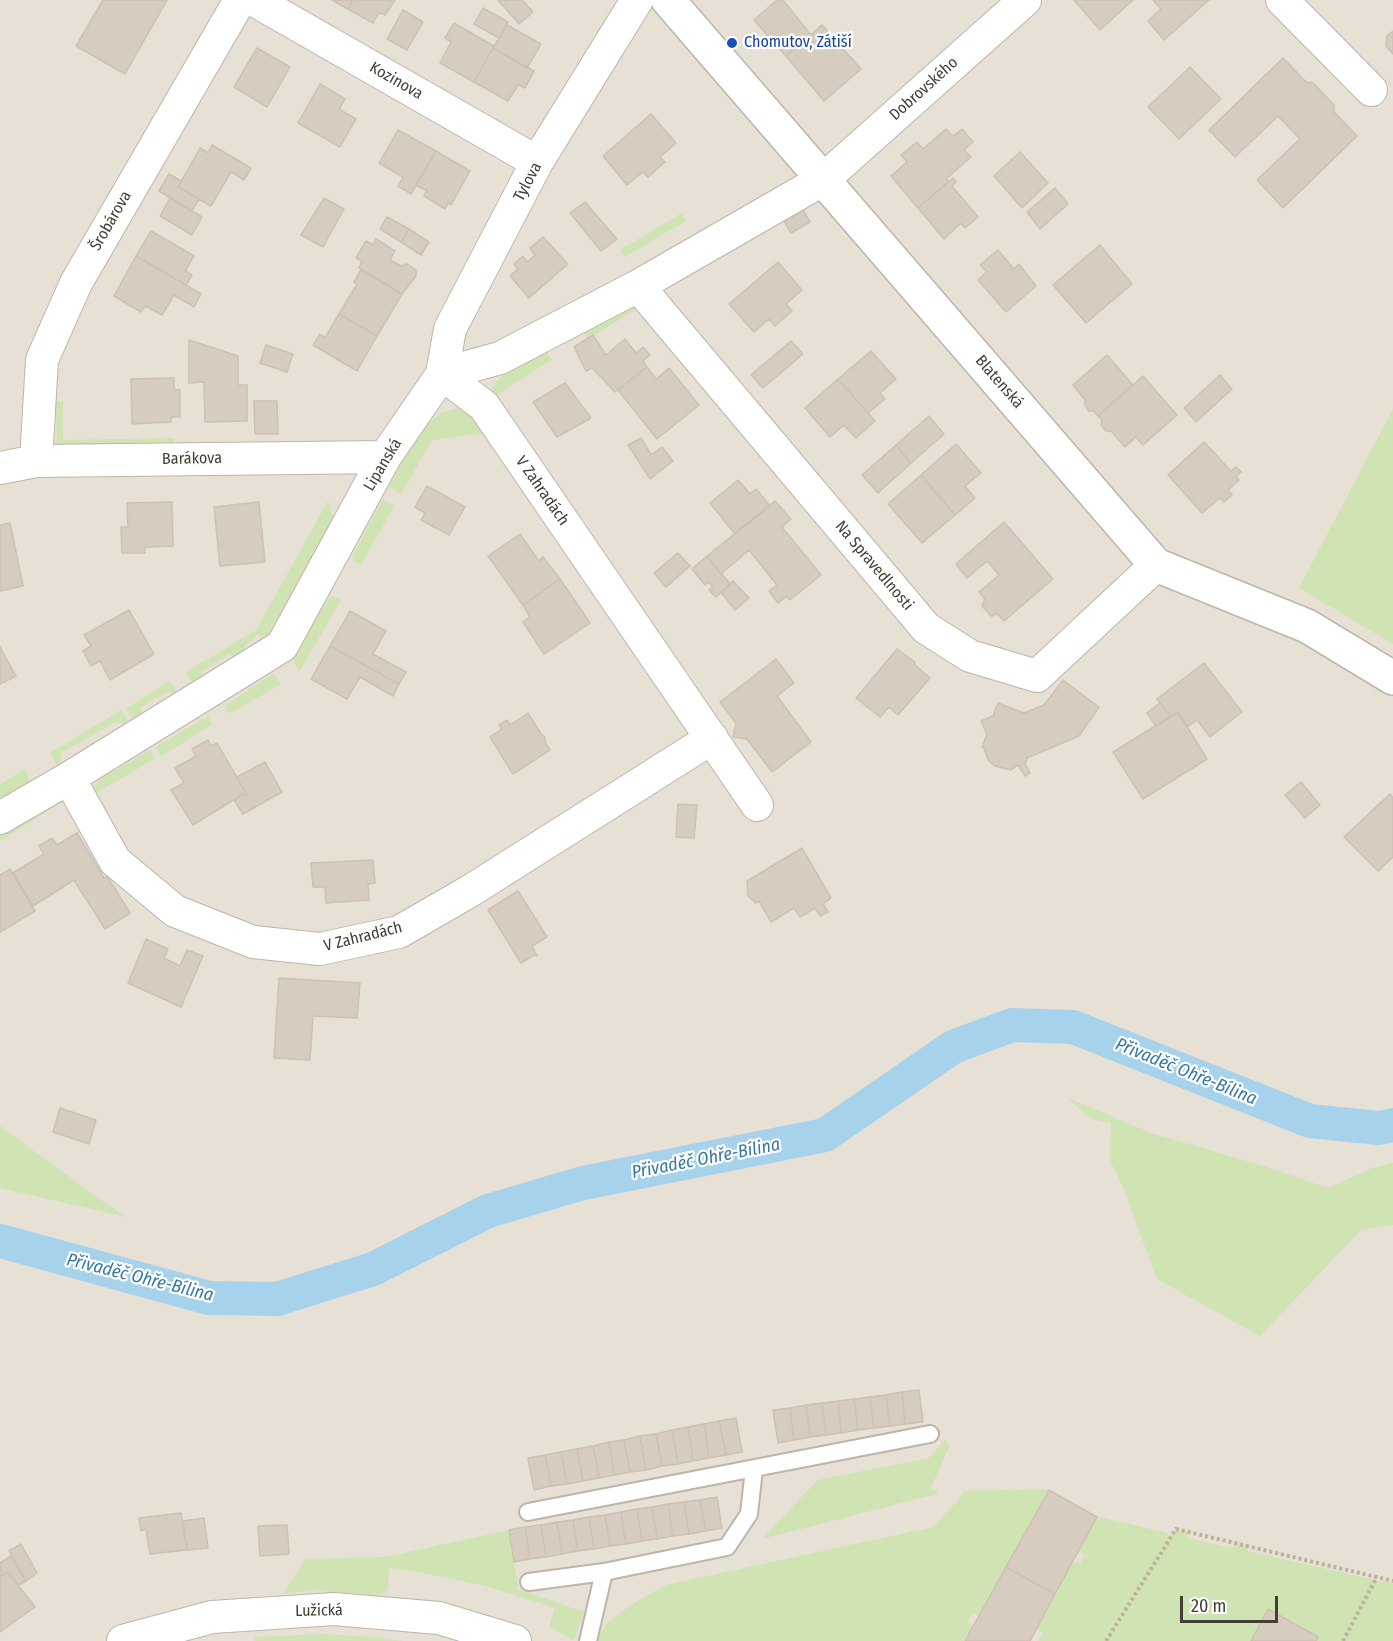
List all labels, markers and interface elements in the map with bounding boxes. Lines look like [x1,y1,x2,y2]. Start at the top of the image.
place label: Chomutov, Zátiší [744,33,852,53]
marker: Chomutov, Zátiší [725,36,739,50]
street label: Dobrovského [886,53,962,125]
street label: Kozinova [366,58,426,104]
street label: Tylova [510,159,546,205]
street label: Šrobárova [86,188,136,254]
street label: Blatenská [971,352,1027,412]
street label: Lipanská [360,435,406,495]
street label: Barákova [162,449,222,469]
street label: V Zahradách [511,453,573,529]
street label: Na Spravedlnosti [831,517,917,615]
street label: V Zahradách [322,918,404,956]
water label: Přivaděč Ohře-Bílina [1112,1034,1260,1110]
water label: Přivaděč Ohře-Bílina [630,1134,782,1184]
water label: Přivaděč Ohře-Bílina [64,1249,216,1307]
scale bar [1183,1584,1280,1622]
text: 20 m [1191,1595,1226,1617]
street label: Lužická [295,1601,343,1621]

